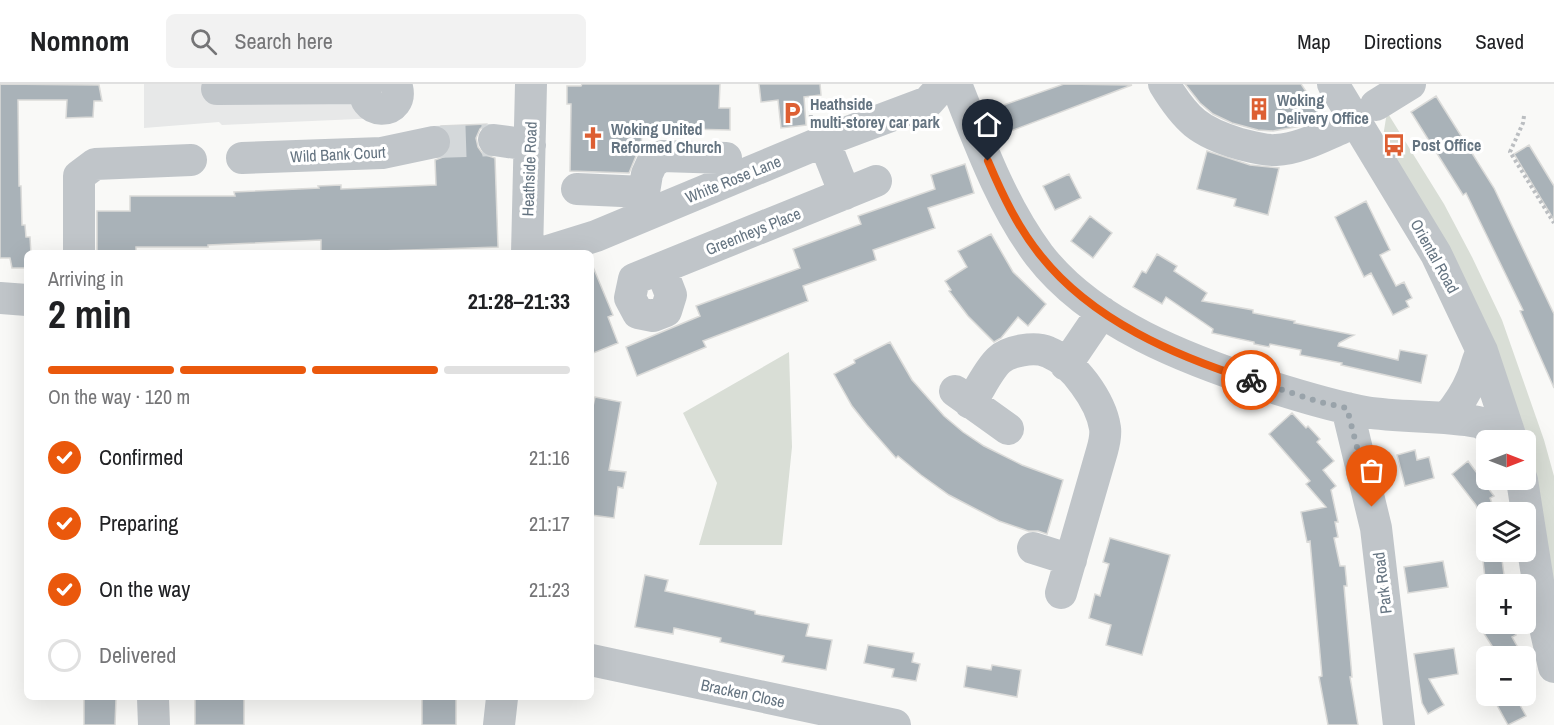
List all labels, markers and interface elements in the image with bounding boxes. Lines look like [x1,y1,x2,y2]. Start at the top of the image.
search box [166,14,586,68]
text: Nomnom [30,22,130,60]
icon: search [187,25,220,58]
text: Search here [235,26,333,56]
text: Map [1297,27,1331,56]
text: Directions [1364,27,1442,56]
text: Saved [1475,27,1524,56]
place label: Woking Delivery Office [1277,89,1369,129]
place label: Heathside multi-storey car park [810,93,940,133]
building icon: Woking Delivery Office [1246,96,1272,122]
pin [962,99,1013,161]
parking icon: Heathside multi-storey car park [779,100,805,126]
icon: home [971,108,1004,141]
place label: Woking United Reformed Church [611,118,722,158]
street label: Heathside Road [516,121,542,217]
church icon: Woking United Reformed Church [580,125,606,151]
bus stop icon: Post Office [1381,132,1407,158]
place label: Post Office [1412,134,1481,156]
street label: Wild Bank Court [290,140,387,167]
street label: White Rose Lane [682,150,784,208]
street label: Greenheys Place [702,202,804,260]
street label: Oriental Road [1406,215,1464,297]
text: Arriving in [48,265,124,292]
text: 21:28–21:33 [468,286,570,316]
text: 2 min [48,288,132,340]
courier [1221,350,1281,410]
icon: bike [1235,364,1268,397]
text: On the way · 120 m [48,383,190,410]
north arrow [1476,430,1536,490]
map controls [1476,430,1536,706]
icon: check [48,441,81,474]
text: Confirmed [99,442,183,472]
text: 21:16 [529,444,570,471]
pin [1346,445,1397,507]
icon: bag [1355,454,1388,487]
button: layers [1476,502,1536,562]
icon: check [48,507,81,540]
text: Preparing [99,508,178,538]
text: 21:17 [529,510,570,537]
street label: Park Road [1367,551,1397,615]
icon: check [48,573,81,606]
text: On the way [99,574,190,604]
button: + [1476,574,1536,634]
text: 21:23 [529,576,570,603]
text: Delivered [99,640,176,670]
button: − [1476,646,1536,706]
street label: Bracken Close [699,673,787,713]

